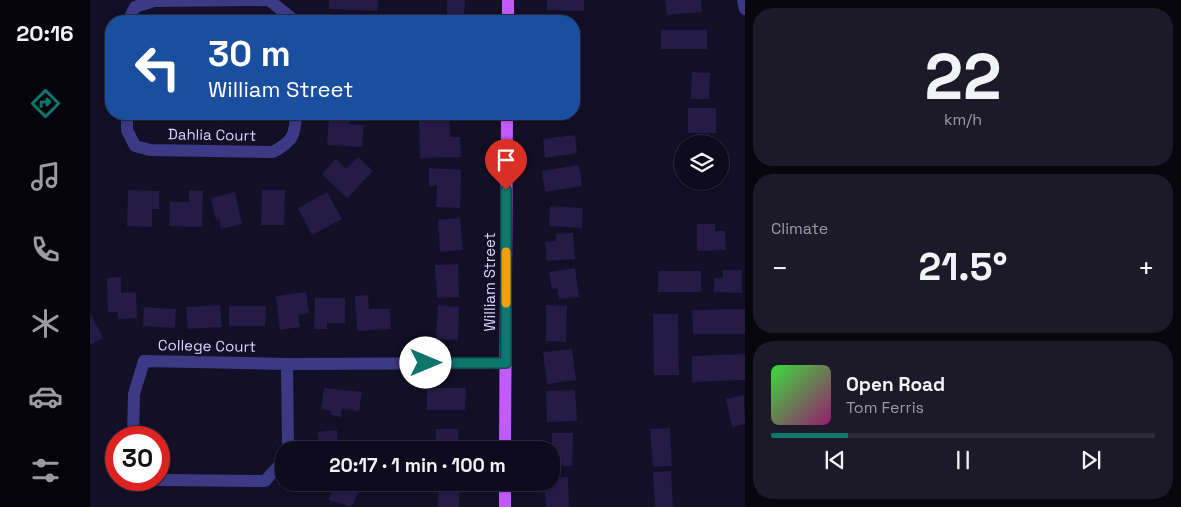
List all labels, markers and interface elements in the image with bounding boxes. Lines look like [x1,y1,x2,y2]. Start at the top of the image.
text: 20:16 [16,19,74,47]
text: 30 m [208,32,291,76]
icon: left [125,35,190,100]
text: 22 [924,35,1002,118]
text: William Street [208,75,353,103]
icon: directions [28,86,63,121]
text: km/h [944,109,982,130]
street label: Dahlia Court [168,124,256,145]
map controls [674,135,729,190]
button: layers [674,135,729,190]
pin [485,139,527,190]
icon: arrive [492,146,520,174]
icon: music [28,159,63,194]
text: Climate [771,218,828,239]
icon: phone [28,232,63,267]
street label: William Street [480,232,499,332]
text: 21.5° [919,243,1007,291]
text: − [771,250,788,286]
text: + [1138,250,1155,286]
icon: climate [28,306,63,341]
street label: College Court [158,335,256,356]
position arrow [399,336,451,388]
text: Open Road [846,372,945,397]
icon: car [28,379,63,414]
text: Tom Ferris [846,397,924,418]
speed limit sign: 30 [105,426,170,491]
icon: previous [821,446,849,474]
icon: pause [949,446,977,474]
icon: next [1077,446,1105,474]
icon: filters [28,453,63,488]
text: 20:17 · 1 min · 100 m [329,453,506,478]

